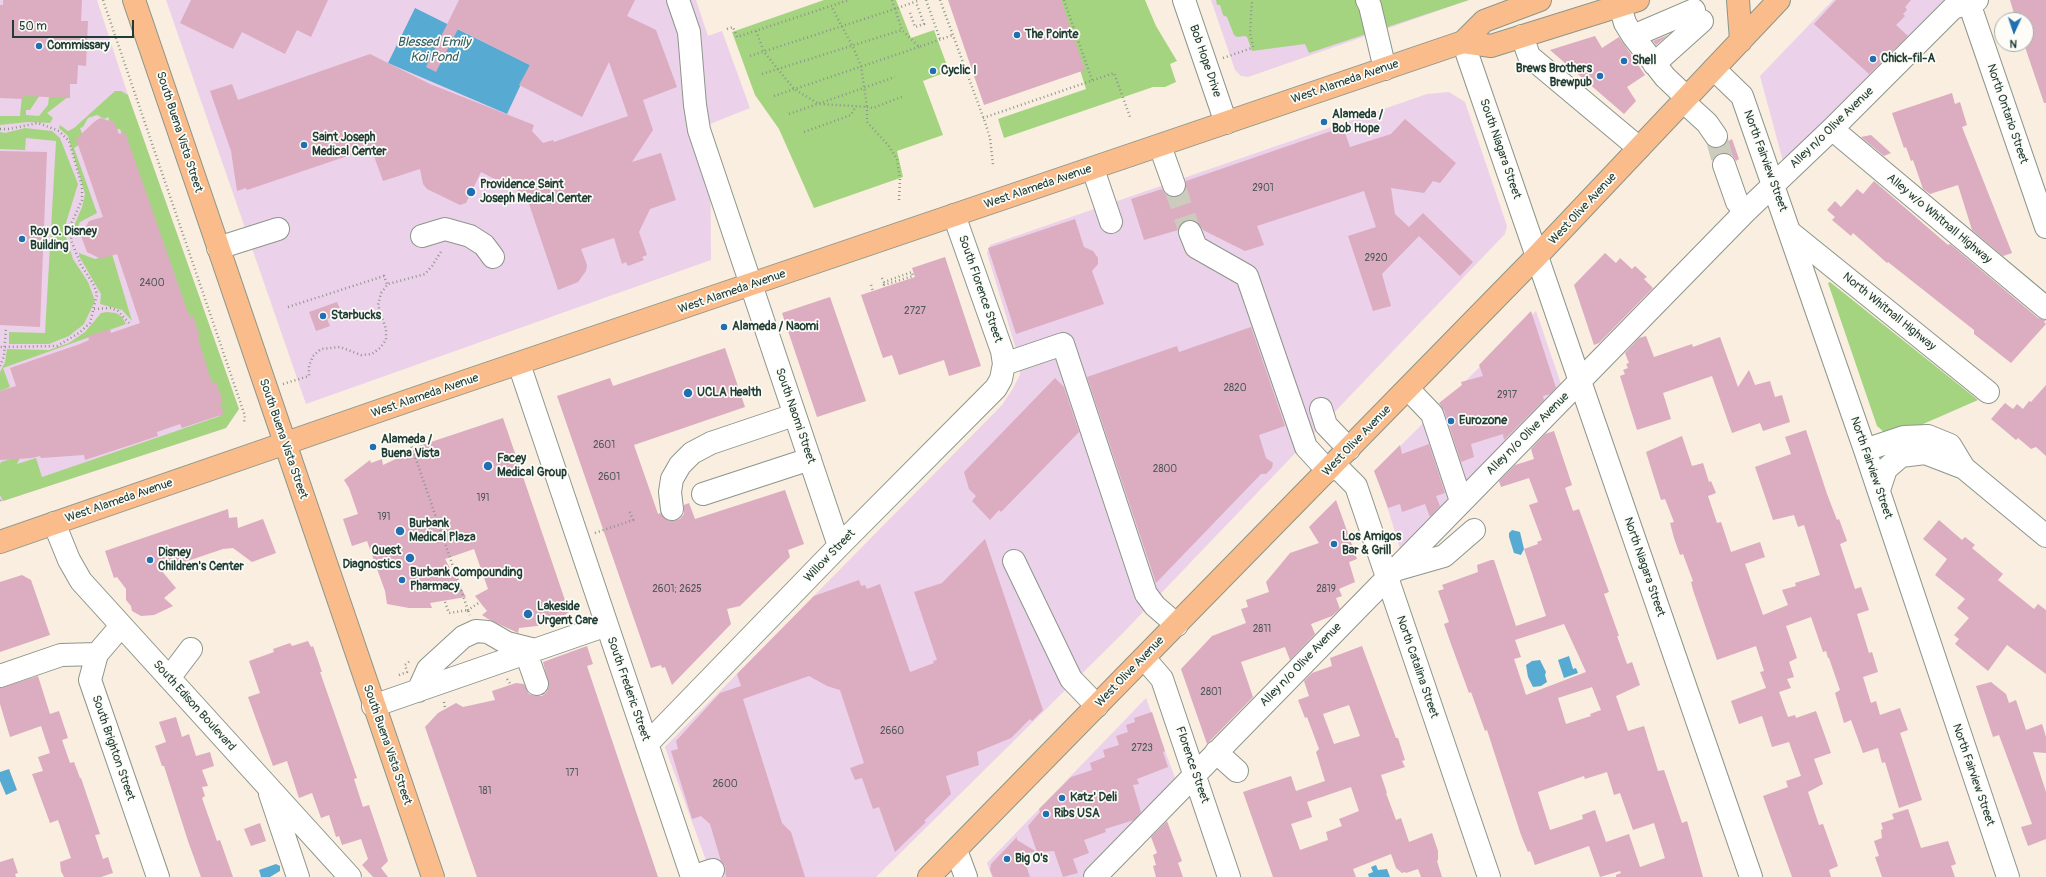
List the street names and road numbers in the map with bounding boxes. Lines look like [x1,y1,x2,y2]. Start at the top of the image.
street label: Bob Hope Drive [1186,23,1224,99]
street label: West Alameda Avenue [1289,57,1401,107]
street label: North Ontario Street [1983,62,2031,166]
street label: South Buena Vista Street [153,70,205,194]
street label: Alley n/o Olive Avenue [1787,84,1877,172]
street label: South Niagara Street [1476,97,1524,201]
street label: North Fairview Street [1740,108,1790,214]
street label: West Alameda Avenue [982,162,1094,212]
street label: West Olive Avenue [1546,170,1620,248]
street label: Alley w/o Whitnall Highway [1884,171,1994,267]
street label: South Florence Street [955,233,1005,345]
street label: West Alameda Avenue [676,267,788,317]
street label: North Whitnall Highway [1839,270,1939,354]
street label: South Naomi Street [772,366,818,466]
street label: West Alameda Avenue [369,371,481,421]
street label: South Buena Vista Street [256,377,310,501]
street label: Alley n/o Olive Avenue [1484,390,1572,478]
street label: West Olive Avenue [1320,403,1394,479]
street label: North Fairview Street [1847,415,1895,521]
street label: West Alameda Avenue [63,476,175,526]
street label: North Niagara Street [1620,515,1668,619]
street label: Willow Street [801,527,859,585]
street label: North Catalina Street [1393,614,1441,720]
street label: Alley n/o Olive Avenue [1257,620,1345,710]
street label: West Olive Avenue [1093,634,1167,710]
street label: South Frederic Street [603,635,653,743]
street label: South Edison Boulevard [150,658,238,754]
street label: South Buena Vista Street [360,683,414,807]
street label: South Brighton Street [88,693,138,803]
street label: North Fairview Street [1949,722,1997,828]
street label: Florence Street [1172,725,1212,805]

